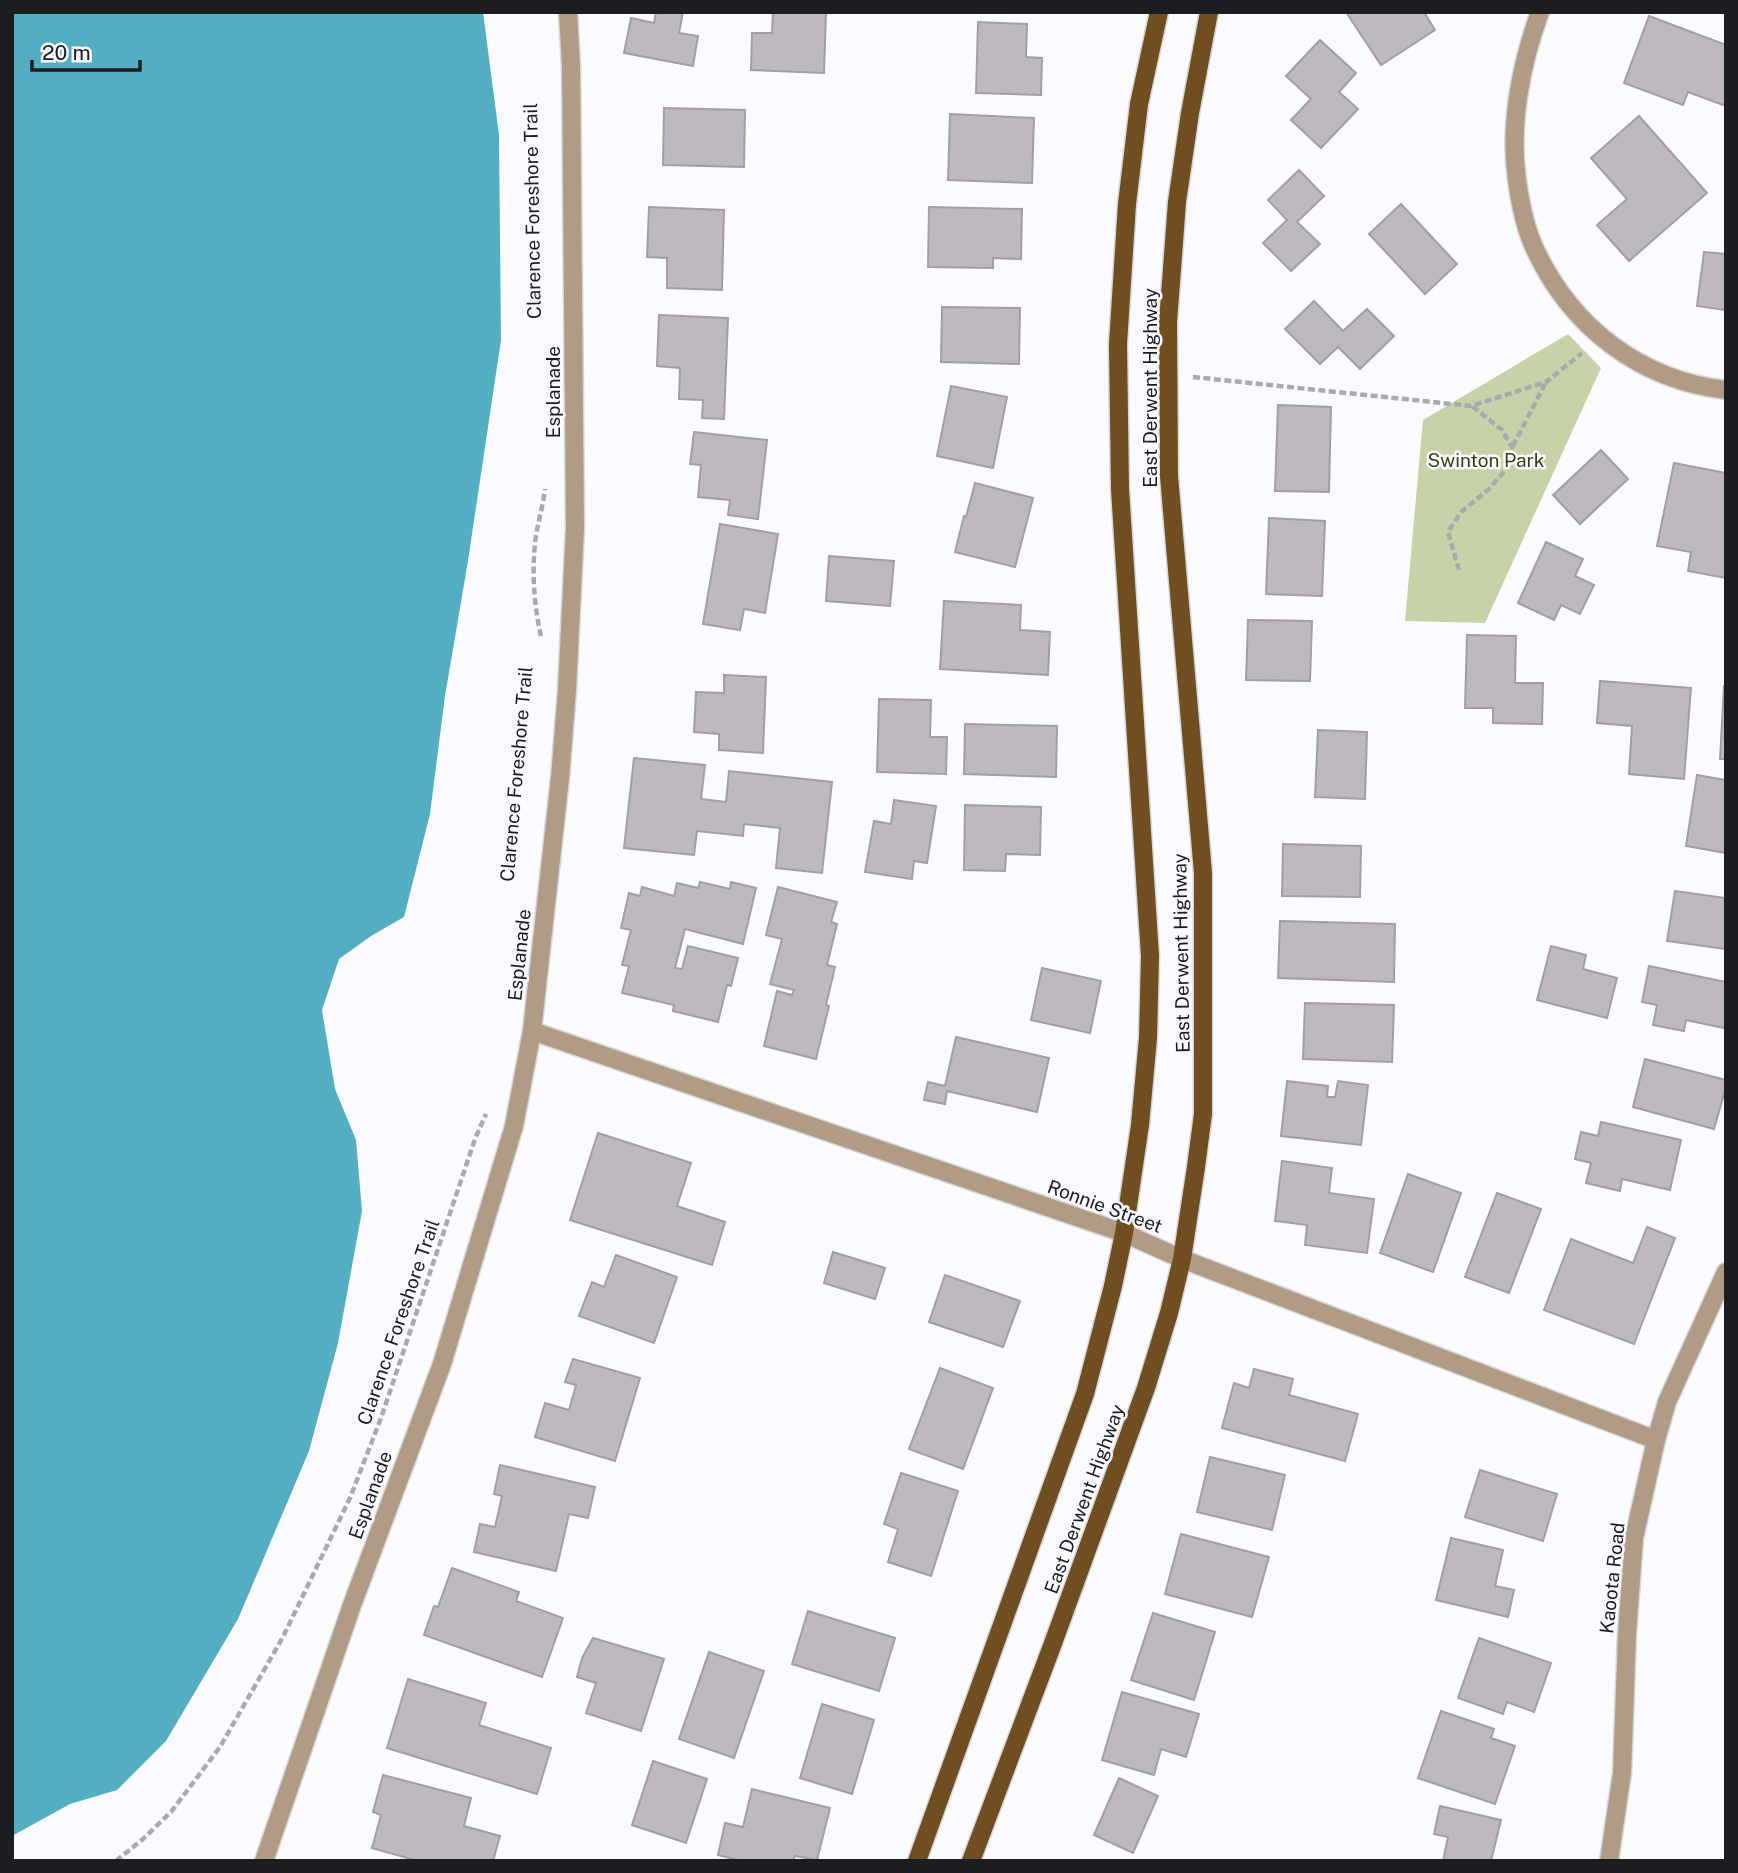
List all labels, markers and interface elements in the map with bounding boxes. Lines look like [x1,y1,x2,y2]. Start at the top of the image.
scale bar [32,28,140,72]
text: 20 m [42,40,91,65]
street label: Clarence Foreshore Trail [519,103,545,319]
street label: East Derwent Highway [1139,288,1161,488]
street label: Esplanade [542,346,564,438]
park label: Swinton Park [1427,449,1545,471]
street label: Clarence Foreshore Trail [496,665,536,883]
street label: East Derwent Highway [1168,853,1194,1053]
street label: Esplanade [503,908,535,1002]
street label: Ronnie Street [1045,1175,1165,1237]
street label: Clarence Foreshore Trail [352,1216,444,1428]
street label: East Derwent Highway [1040,1401,1128,1597]
street label: Esplanade [344,1448,396,1542]
street label: Kaoota Road [1595,1521,1629,1635]

